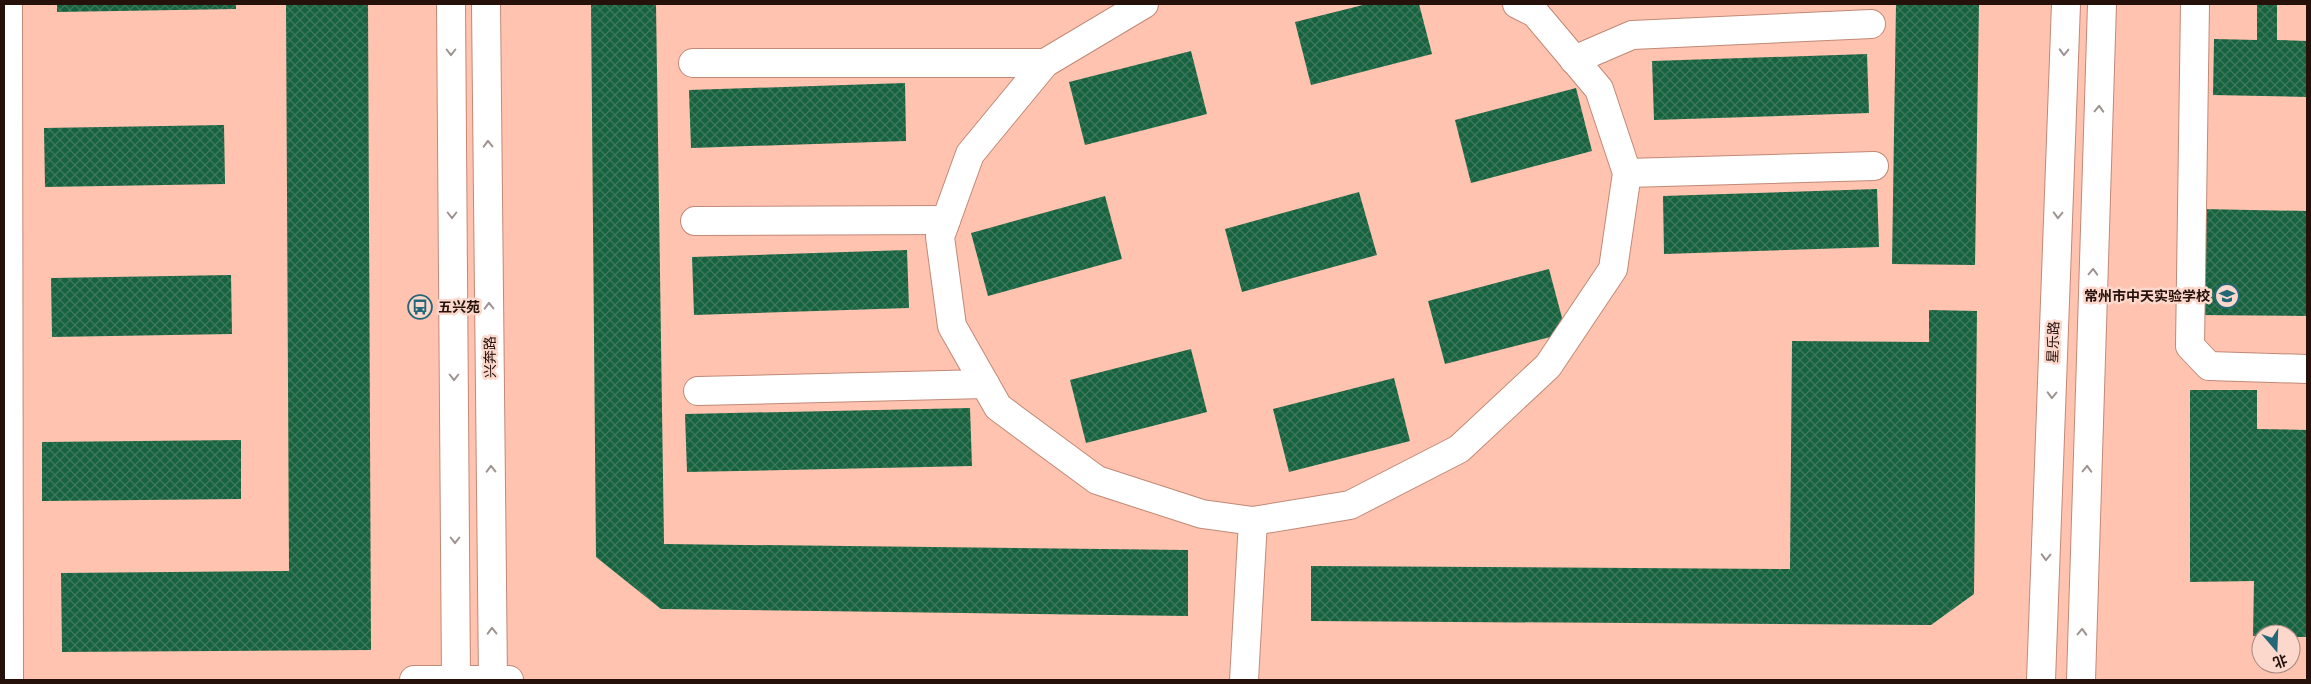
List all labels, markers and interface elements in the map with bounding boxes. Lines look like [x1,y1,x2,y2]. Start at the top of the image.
one-way arrow [446,49,456,57]
one-way arrow [2059,49,2069,57]
one-way arrow [2093,105,2104,113]
one-way arrow [483,139,493,147]
one-way arrow [447,212,457,219]
one-way arrow [2053,212,2063,219]
one-way arrow [2088,267,2099,275]
school or university icon: 常州市中天实验学校 [2214,283,2240,309]
place label: 常州市中天实验学校 [2084,288,2210,304]
bus stop icon: 五兴苑 [407,294,433,320]
place label: 五兴苑 [438,299,480,315]
one-way arrow [484,302,494,310]
street label: 星乐路 [2044,321,2062,363]
street label: 兴奔路 [482,336,498,378]
one-way arrow [449,374,459,382]
one-way arrow [2046,391,2057,399]
one-way arrow [486,464,496,472]
one-way arrow [2082,465,2093,473]
one-way arrow [450,536,460,544]
one-way arrow [2040,553,2051,561]
north arrow [2251,624,2301,674]
one-way arrow [487,627,498,635]
one-way arrow [2077,627,2088,635]
text: 北 [2271,651,2289,671]

